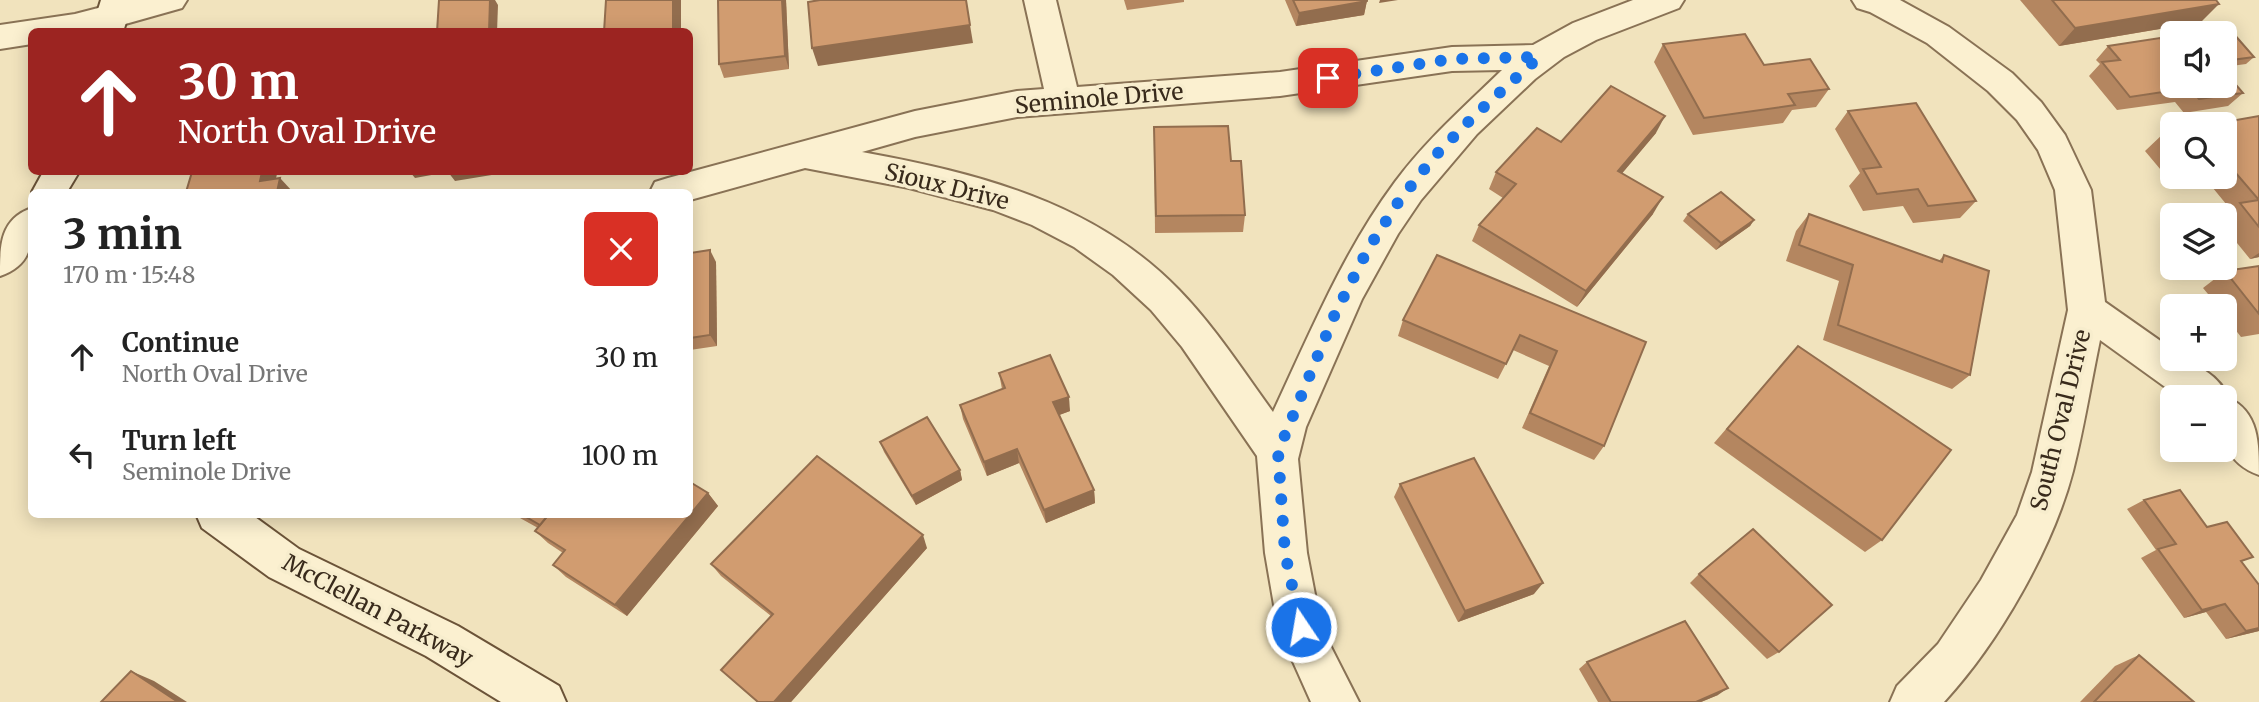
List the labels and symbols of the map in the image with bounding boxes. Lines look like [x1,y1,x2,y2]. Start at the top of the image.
pin [1298,48,1358,108]
street label: Seminole Drive [1014,76,1184,120]
street label: Sioux Drive [882,157,1012,215]
street label: South Oval Drive [2023,326,2097,514]
street label: McClellan Parkway [278,548,479,673]
position arrow [1264,590,1338,664]

